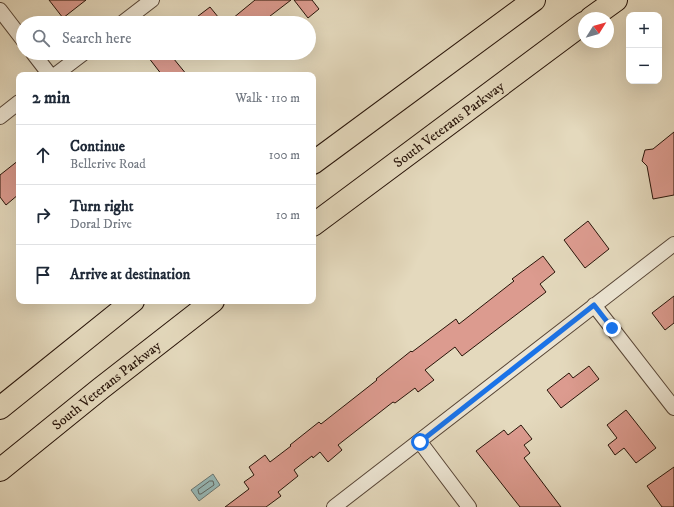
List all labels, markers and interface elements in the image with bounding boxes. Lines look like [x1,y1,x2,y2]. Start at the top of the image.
north arrow [578,12,614,48]
map controls [626,12,662,84]
button: + [626,12,662,48]
search box [16,16,316,60]
icon: search [30,27,52,49]
text: Search here [62,29,131,48]
button: − [626,48,662,84]
street label: South Veterans Parkway [390,77,508,172]
text: 2 min [32,87,70,109]
text: Walk · 110 m [235,90,300,106]
text: Continue [70,137,125,156]
icon: ahead [32,144,54,166]
text: 100 m [269,147,300,163]
text: Bellerive Road [70,156,146,172]
text: Turn right [70,197,133,216]
icon: right [32,204,54,226]
text: 10 m [276,207,300,223]
text: Doral Drive [70,216,132,232]
icon: arrive [32,264,54,286]
text: Arrive at destination [70,265,190,284]
route end [603,319,621,337]
street label: South Veterans Parkway [49,337,165,434]
route start [411,433,429,451]

